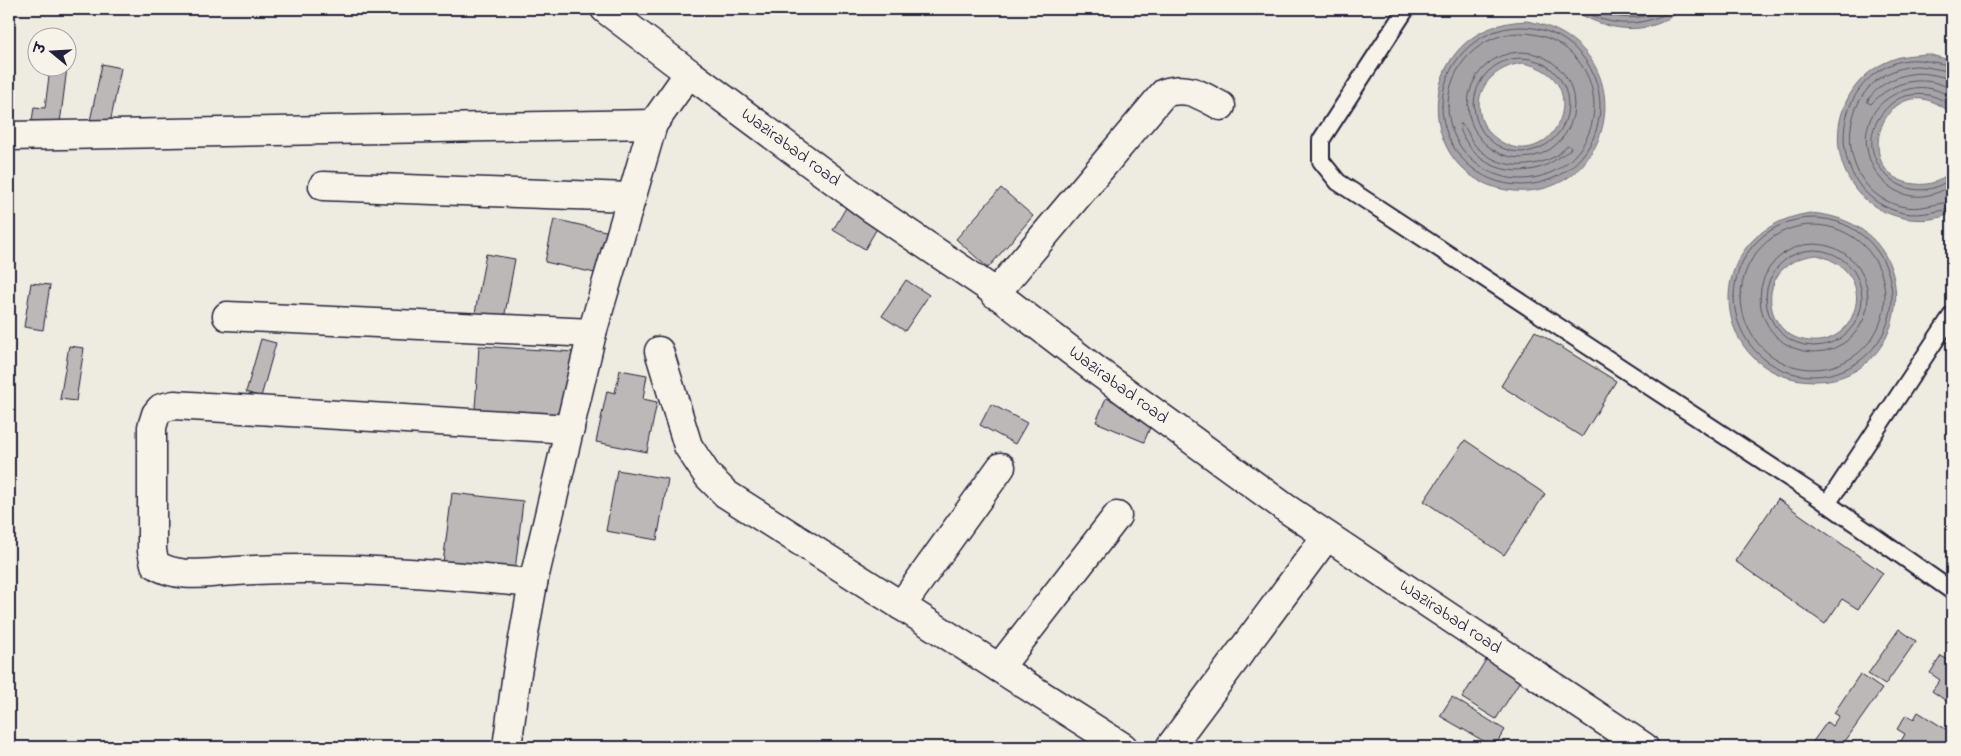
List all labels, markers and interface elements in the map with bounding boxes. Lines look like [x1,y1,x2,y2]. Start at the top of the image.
north arrow [28,28,78,78]
text: उ [29,39,53,58]
street label: Wazirabad road [735,102,846,194]
street label: Wazirabad road [1063,340,1173,431]
street label: Wazirabad road [1393,574,1506,661]

